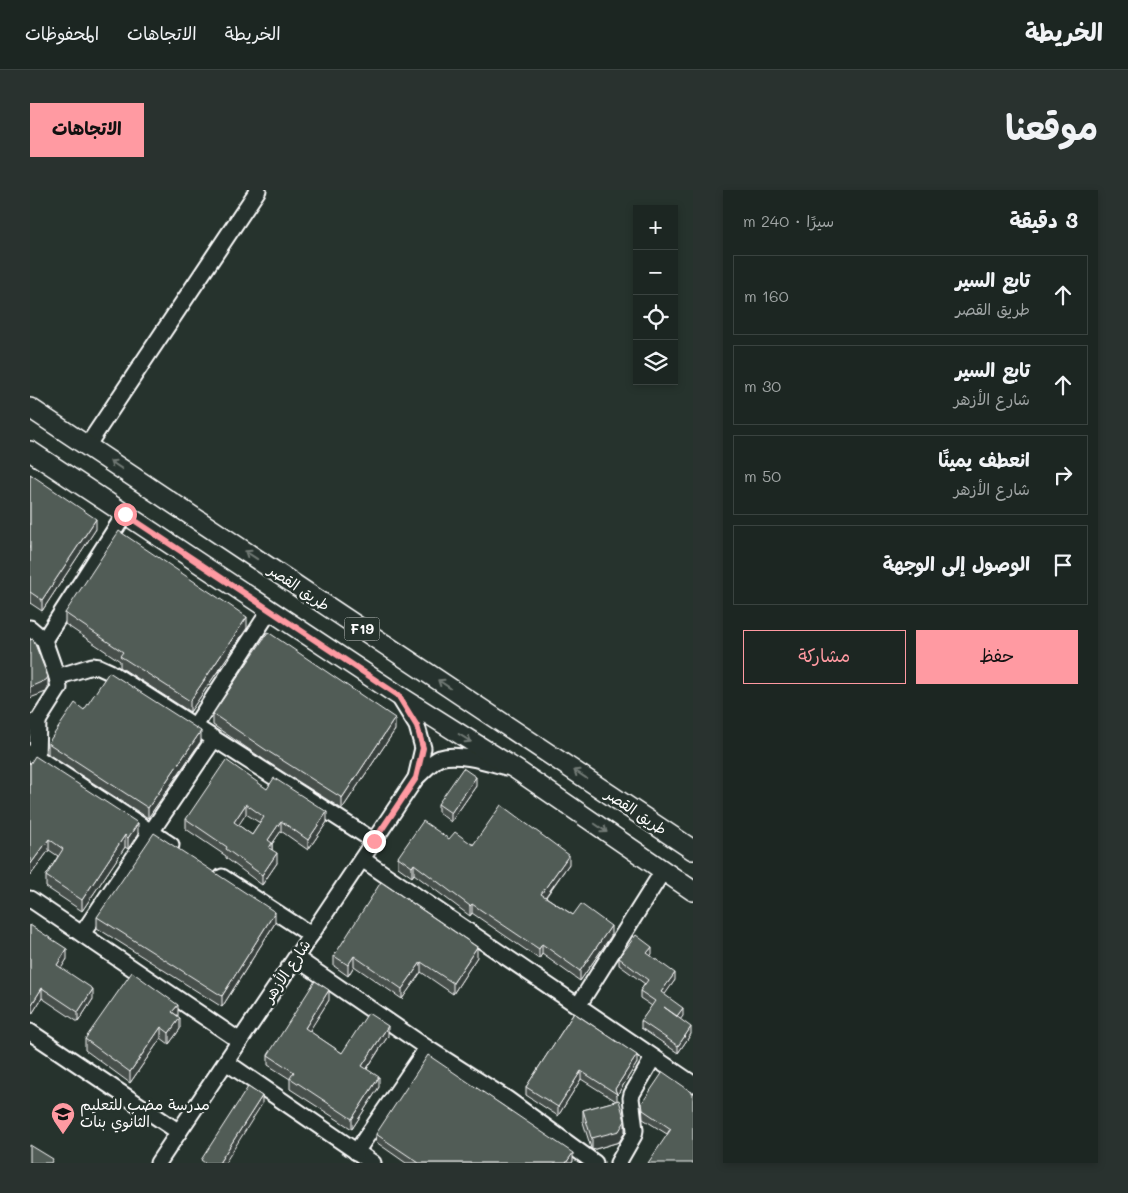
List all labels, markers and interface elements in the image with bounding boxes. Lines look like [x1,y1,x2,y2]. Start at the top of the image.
text: الخريطة [1025,16,1103,47]
text: المحفوظات [25,21,99,45]
text: الاتجاهات [127,21,197,45]
text: الخريطة [225,21,281,45]
button: الاتجاهات [30,103,144,157]
text: موقعنا [1005,103,1098,149]
map controls [633,205,678,385]
button: + [633,205,678,250]
text: 3 دقيقة [1009,206,1078,233]
text: سيرًا · 240 m [743,210,834,231]
button: − [633,250,678,295]
text: تابع السير [955,267,1030,292]
icon: ahead [1049,281,1077,309]
text: 160 m [744,285,789,306]
button: locate [633,295,678,340]
text: طريق القصر [955,298,1030,319]
button: layers [633,340,678,385]
text: تابع السير [955,357,1030,382]
icon: ahead [1049,371,1077,399]
text: 30 m [744,375,781,396]
text: شارع الأزهر [954,388,1030,409]
text: انعطف يمينًا [938,447,1030,472]
one-way arrow [109,460,123,470]
icon: right [1049,461,1077,489]
text: 50 m [744,465,781,486]
text: شارع الأزهر [954,478,1030,499]
route start [114,503,137,526]
one-way arrow [244,550,258,561]
text: الوصول إلى الوجهة [883,551,1030,576]
icon: arrive [1049,551,1077,579]
street label: طريق القصر [264,559,334,615]
road number: F19 [344,618,380,640]
button: مشاركة [743,630,906,684]
button: حفظ [916,630,1078,684]
one-way arrow [438,679,452,689]
one-way arrow [458,733,472,743]
one-way arrow [573,769,587,779]
street label: طريق القصر [601,783,671,839]
one-way arrow [593,823,607,833]
route end [363,830,386,853]
street label: شارع الأزهر [257,935,315,1008]
place label: مدرسة مضب للتعليم الثانوي بنات [80,1094,210,1133]
school or university icon: مدرسة مضب للتعليم الثانوي بنات [50,1101,76,1135]

